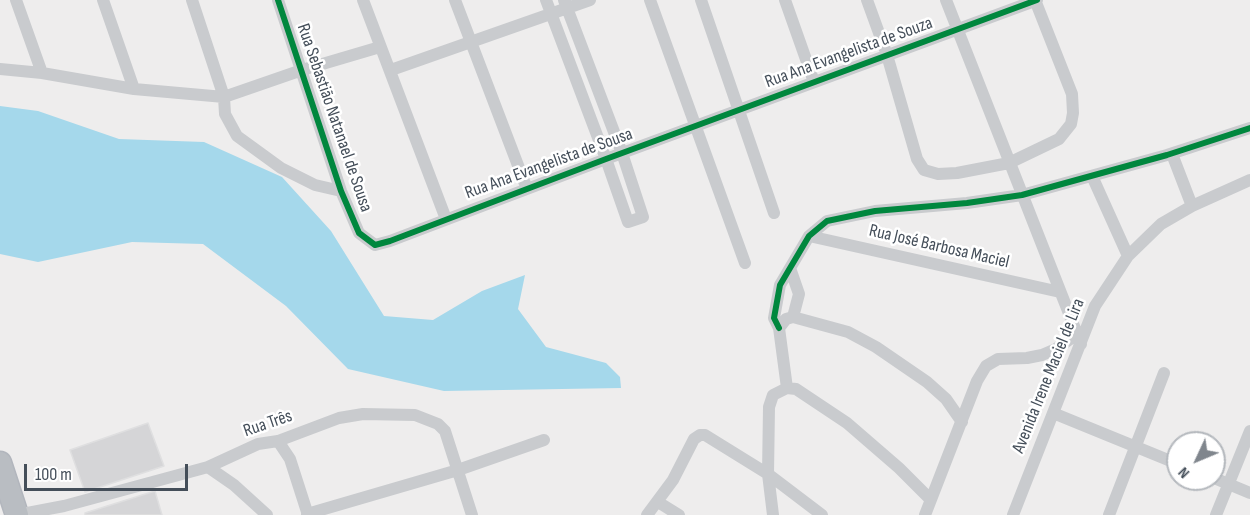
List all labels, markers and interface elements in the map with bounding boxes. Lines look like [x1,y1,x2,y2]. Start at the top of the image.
street label: Rua Ana Evangelista de Souza [762,13,936,93]
street label: Rua Sebastião Natanael de Sousa [292,21,376,215]
street label: Rua Ana Evangelista de Sousa [462,124,636,204]
street label: Rua José Barbosa Maciel [867,220,1011,274]
street label: Avenida Irene Maciel de Lira [1008,296,1090,456]
street label: Rua Três [241,406,295,442]
north arrow [1166,431,1226,491]
scale bar [27,452,190,490]
text: N [1174,463,1194,482]
text: 100 m [35,464,72,485]

